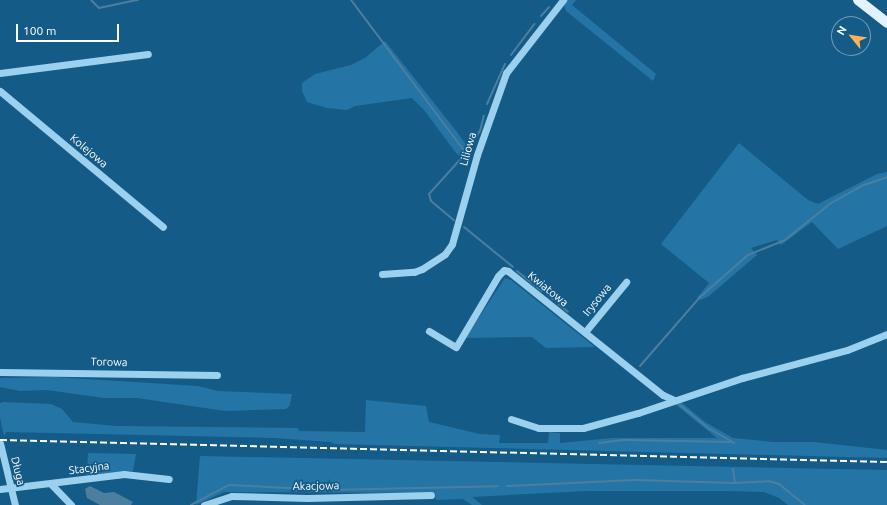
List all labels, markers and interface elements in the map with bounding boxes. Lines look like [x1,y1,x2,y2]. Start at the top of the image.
scale bar [18,16,121,42]
north arrow [831,16,871,56]
text: 100 m [23,24,56,37]
text: N [834,24,849,37]
street label: Kolejowa [67,131,111,171]
street label: Liliowa [457,131,479,167]
street label: Kwiatowa [525,269,571,309]
street label: Irysowa [580,281,614,319]
street label: Torowa [90,355,128,369]
street label: Długa [8,455,28,487]
street label: Stacyjna [68,459,110,477]
street label: Akacjowa [293,479,339,493]

